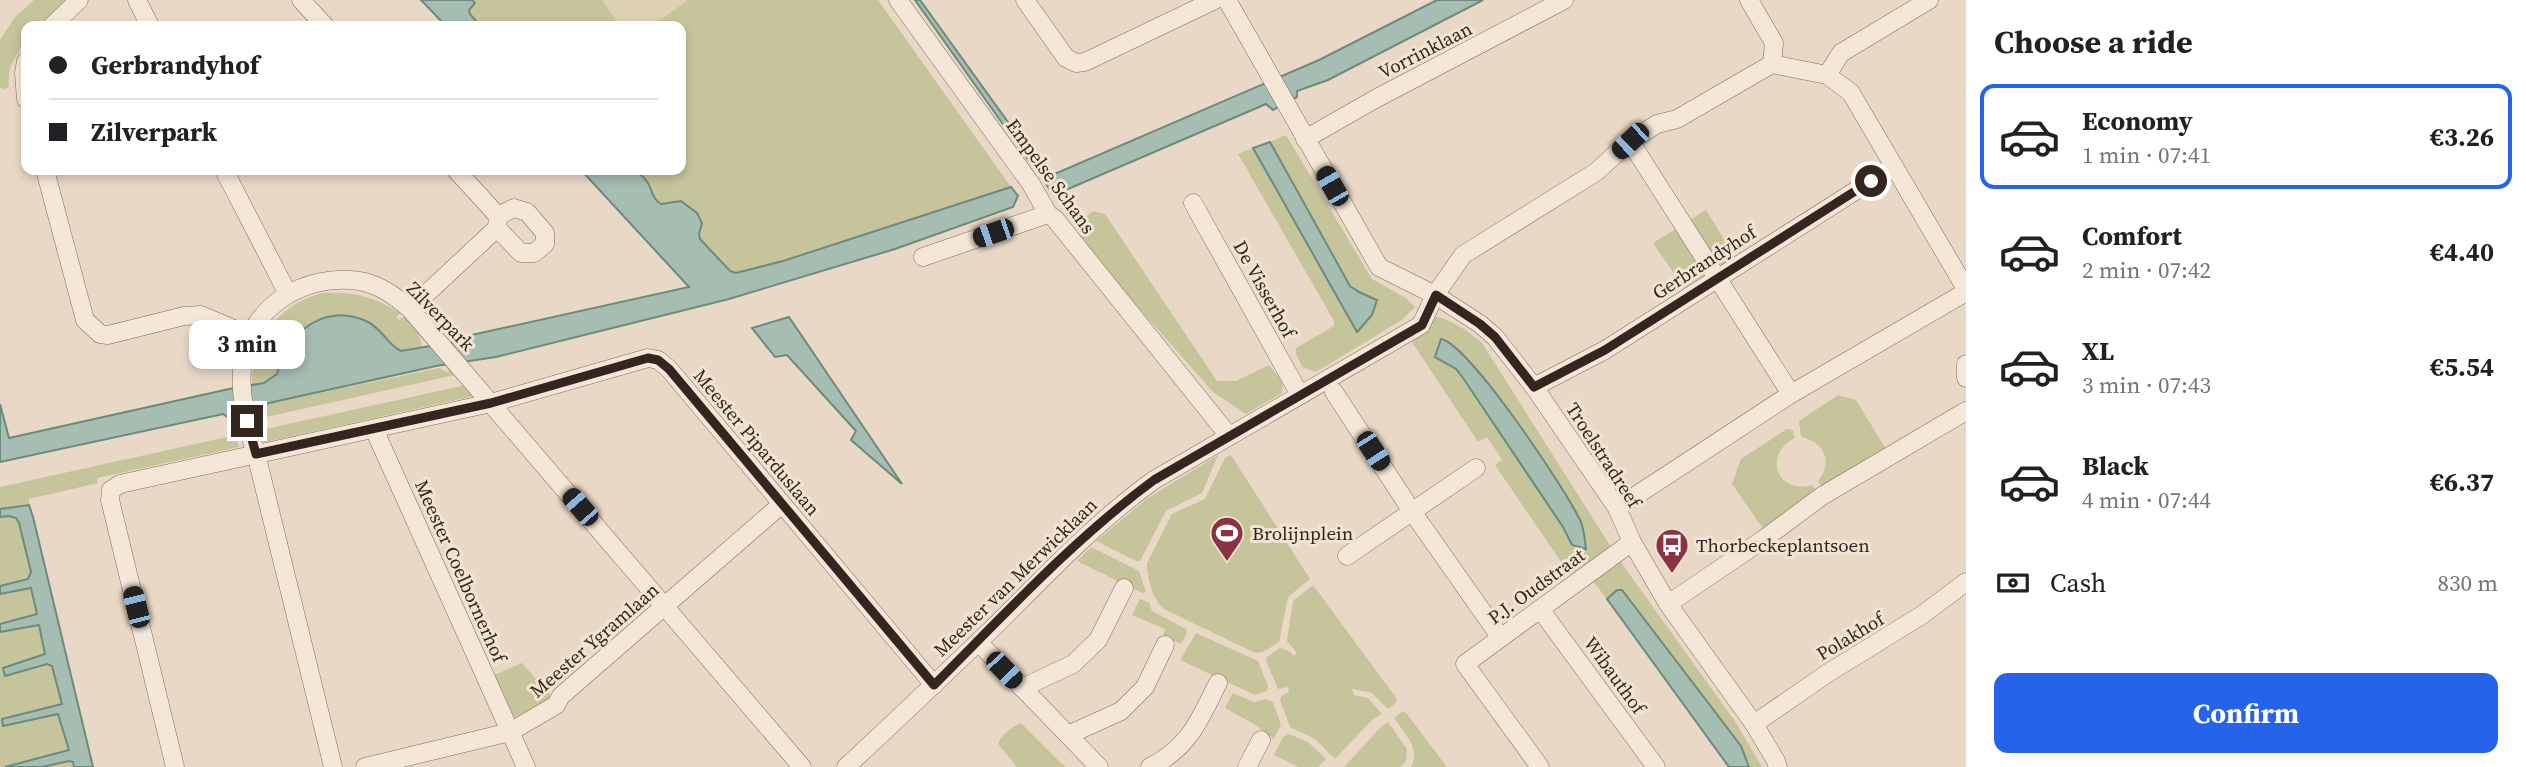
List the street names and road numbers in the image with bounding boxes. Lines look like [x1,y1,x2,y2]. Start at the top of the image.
street label: Vorrinklaan [1374,15,1476,85]
street label: Empelse Schans [1000,113,1102,239]
street label: Gerbrandyhof [1647,217,1763,305]
street label: De Visserhof [1228,236,1304,344]
street label: Zilverpark [401,276,481,357]
street label: Meester Piparduslaan [688,363,826,521]
street label: Troelstradreef [1560,397,1649,515]
street label: Meester Coelbornerhof [409,476,514,668]
street label: Meester van Merwicklaan [928,492,1102,662]
street label: P.J. Oudstraat [1482,541,1590,630]
street label: Meester Ygramlaan [524,577,664,703]
street label: Polakhof [1811,604,1891,667]
street label: Wibauthof [1578,631,1653,721]

